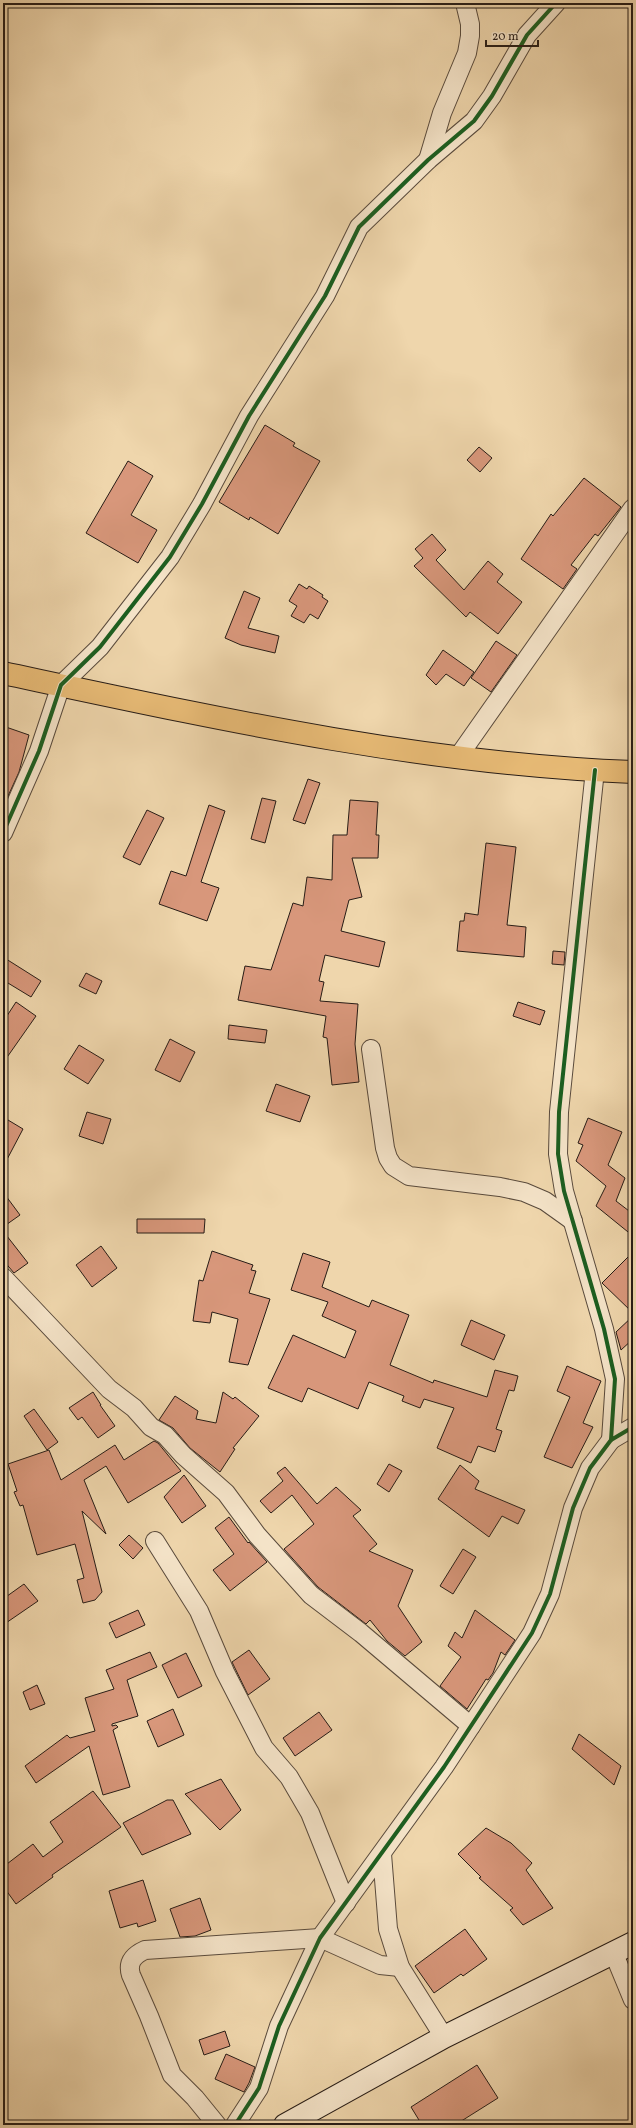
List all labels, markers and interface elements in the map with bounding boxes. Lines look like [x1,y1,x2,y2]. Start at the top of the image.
scale bar [486,22,538,48]
text: 20 m [492,29,519,45]

